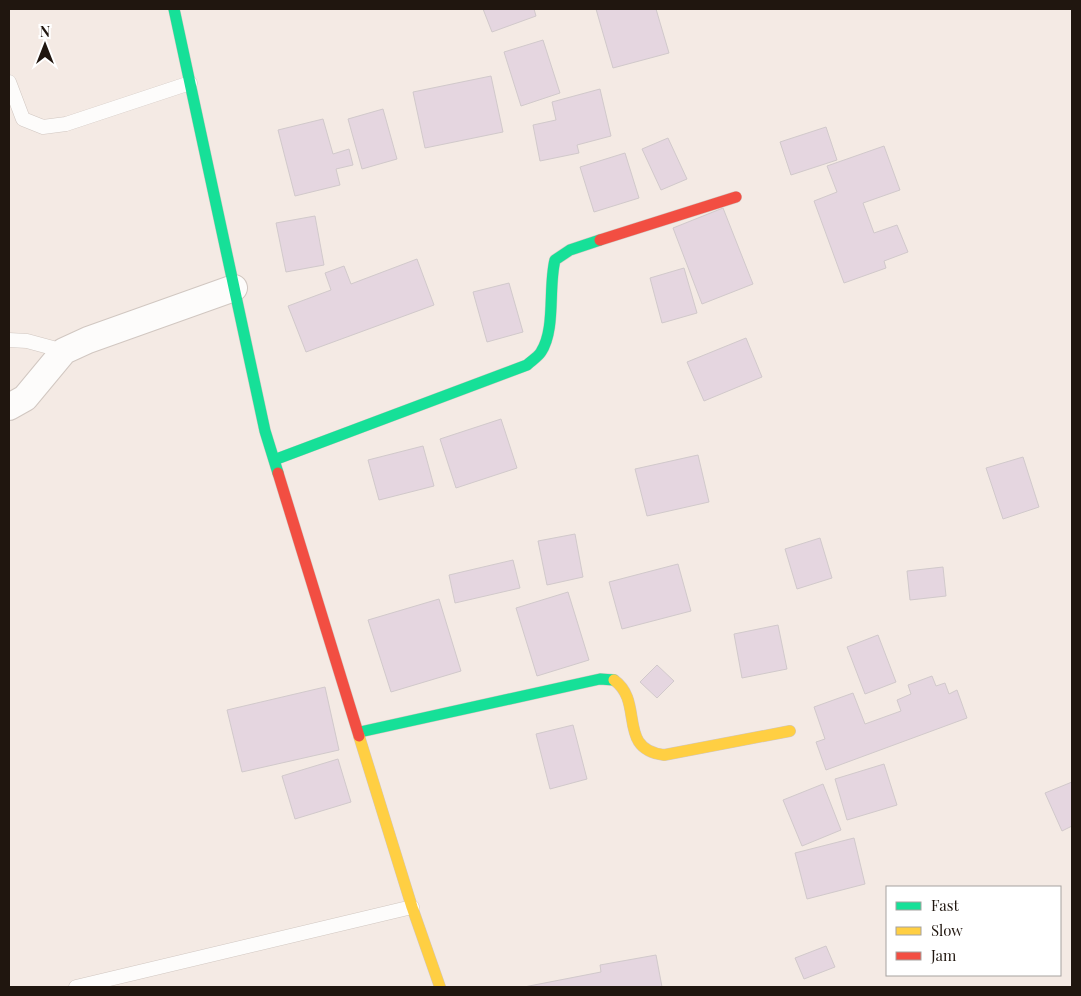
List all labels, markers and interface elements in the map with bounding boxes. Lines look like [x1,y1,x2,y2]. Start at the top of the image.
north arrow [20,20,70,70]
text: N [40,22,50,41]
legend [886,886,1061,976]
text: Fast [931,895,960,915]
text: Slow [931,920,963,940]
text: Jam [930,945,957,965]

